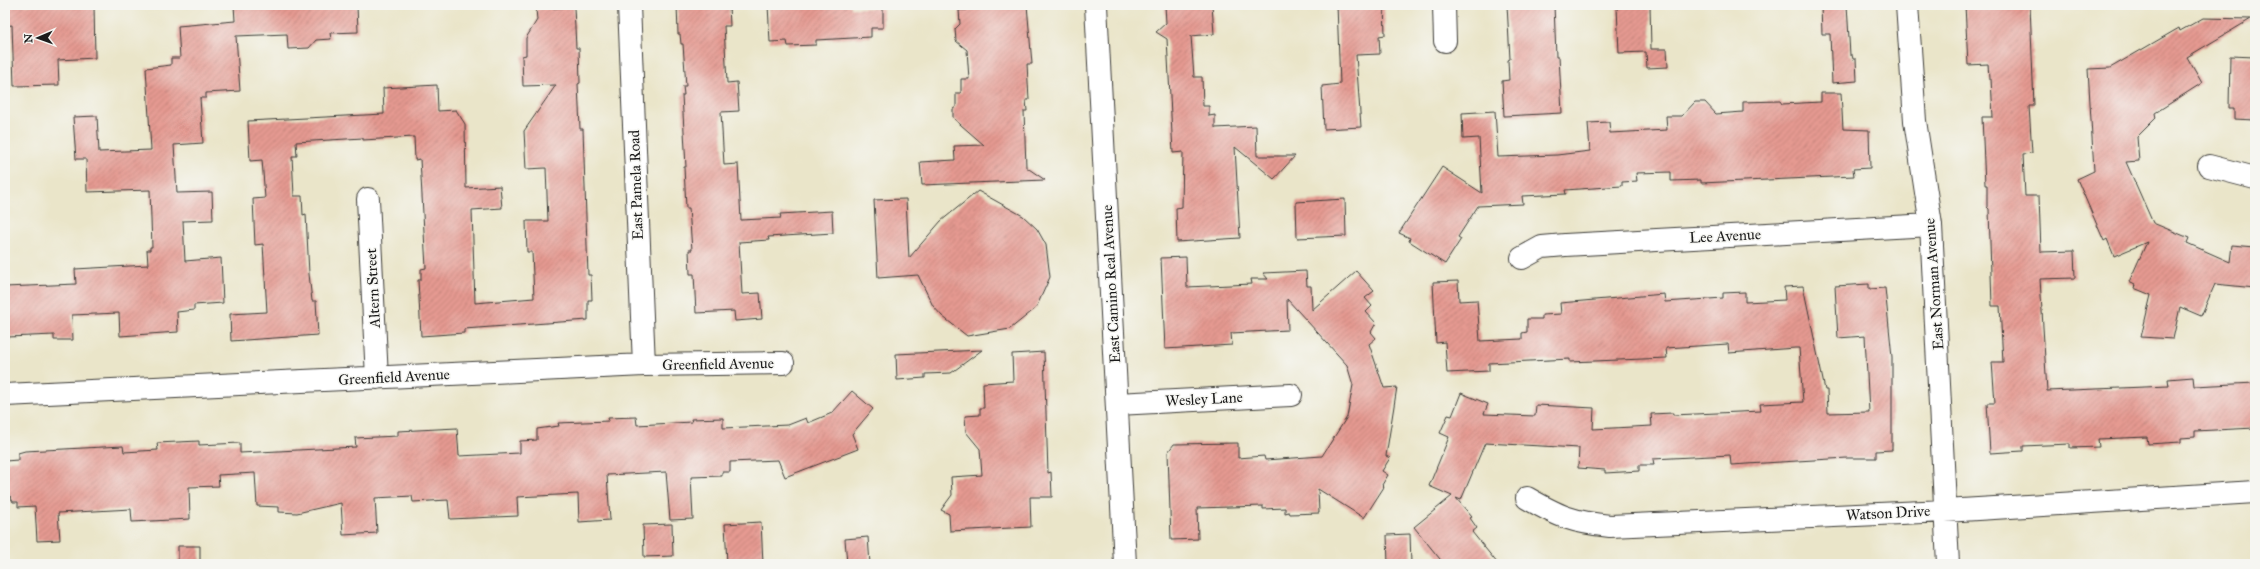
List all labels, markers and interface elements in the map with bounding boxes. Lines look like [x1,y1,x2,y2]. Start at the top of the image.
north arrow [18,18,58,58]
text: N [22,33,35,43]
street label: East Pamela Road [625,129,647,240]
street label: East Camino Real Avenue [1098,204,1124,364]
street label: East Norman Avenue [1920,217,1948,351]
street label: Lee Avenue [1689,225,1761,247]
street label: Altern Street [362,247,384,329]
street label: Greenfield Avenue [662,354,774,374]
street label: Greenfield Avenue [338,365,450,389]
street label: Wesley Lane [1165,388,1243,410]
street label: Watson Drive [1845,502,1931,524]

